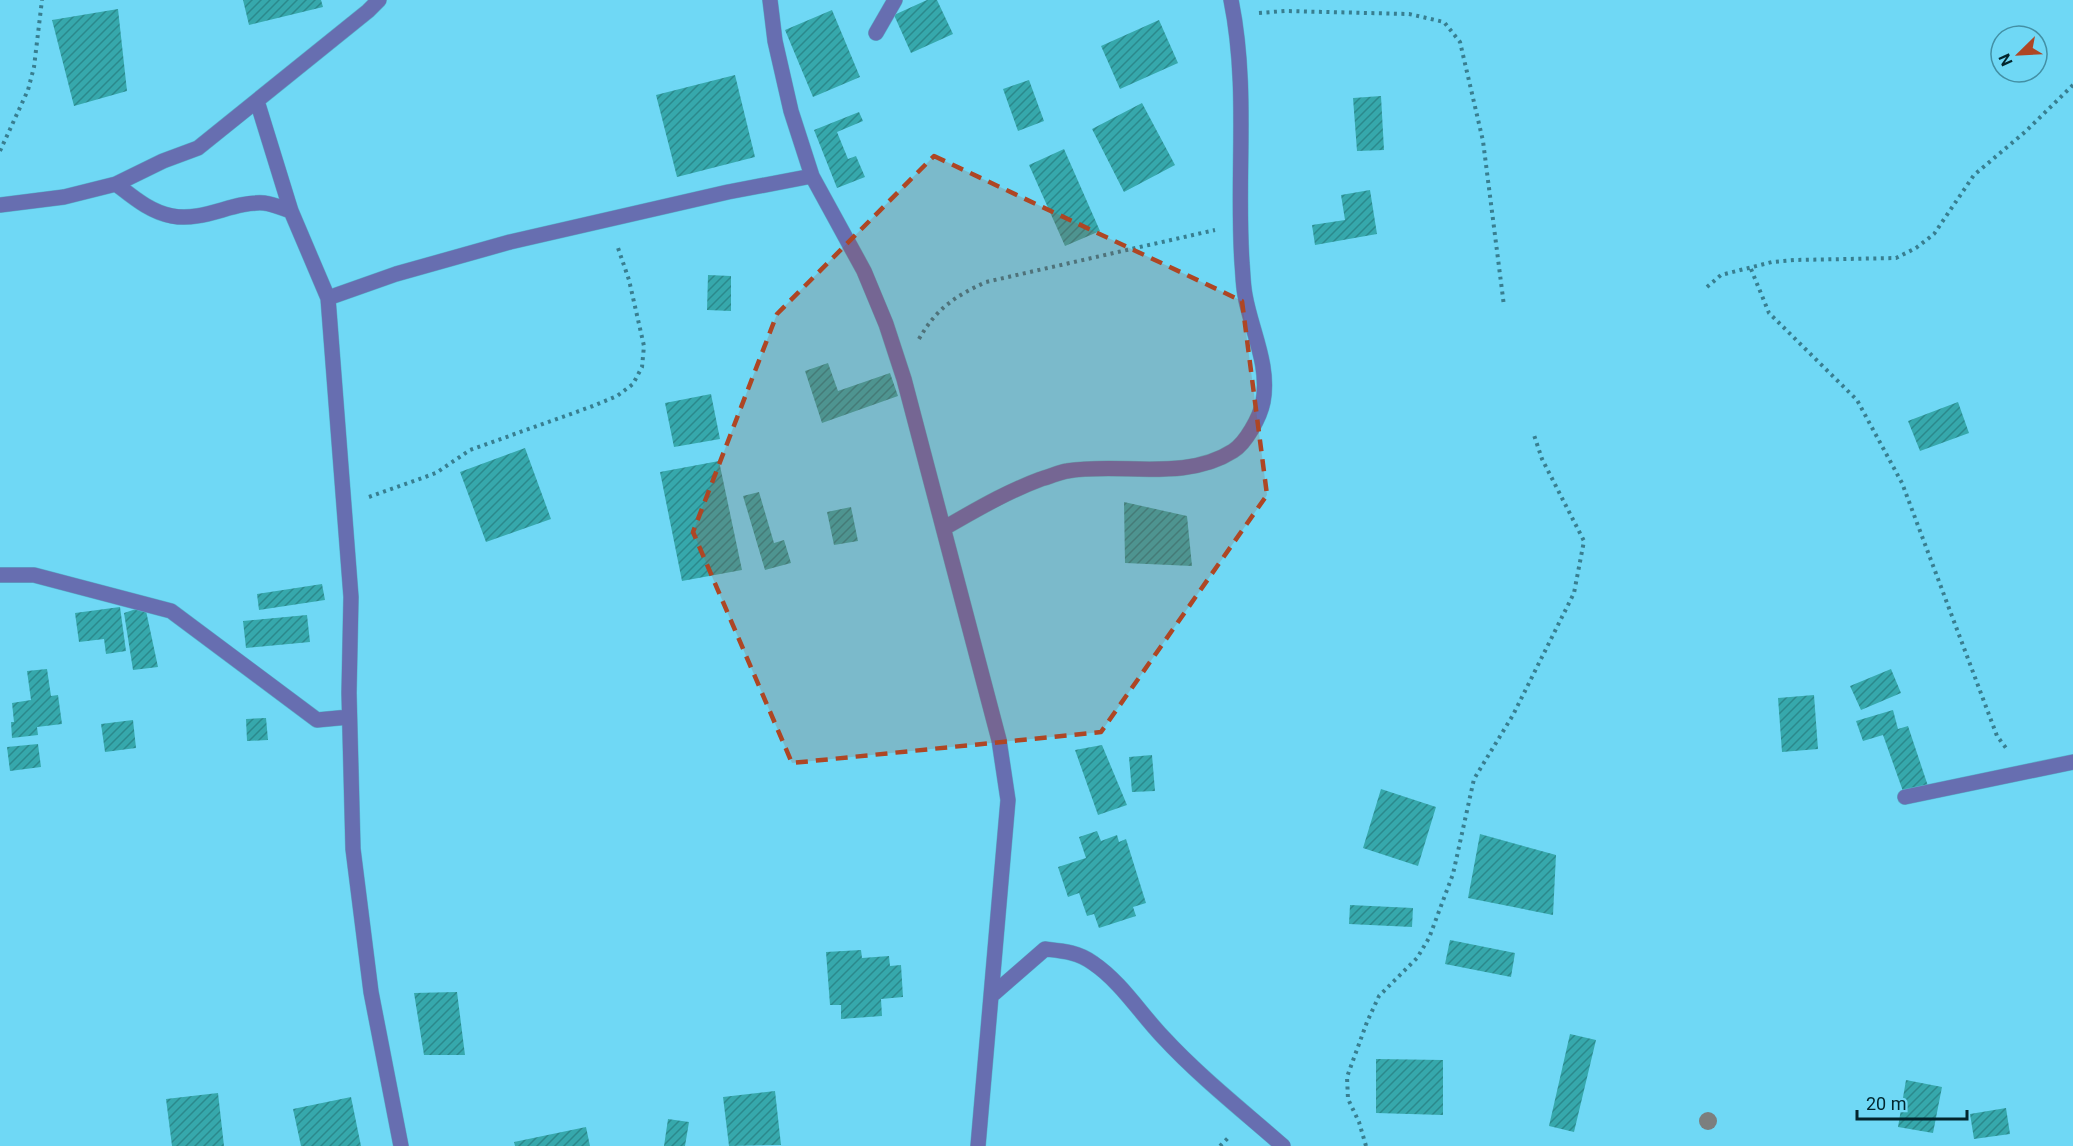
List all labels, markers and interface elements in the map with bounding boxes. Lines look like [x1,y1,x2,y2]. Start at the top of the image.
north arrow [1989,24,2049,84]
text: N [1995,51,2017,69]
scale bar [1857,1083,1966,1121]
text: 20 m [1866,1093,1906,1114]

